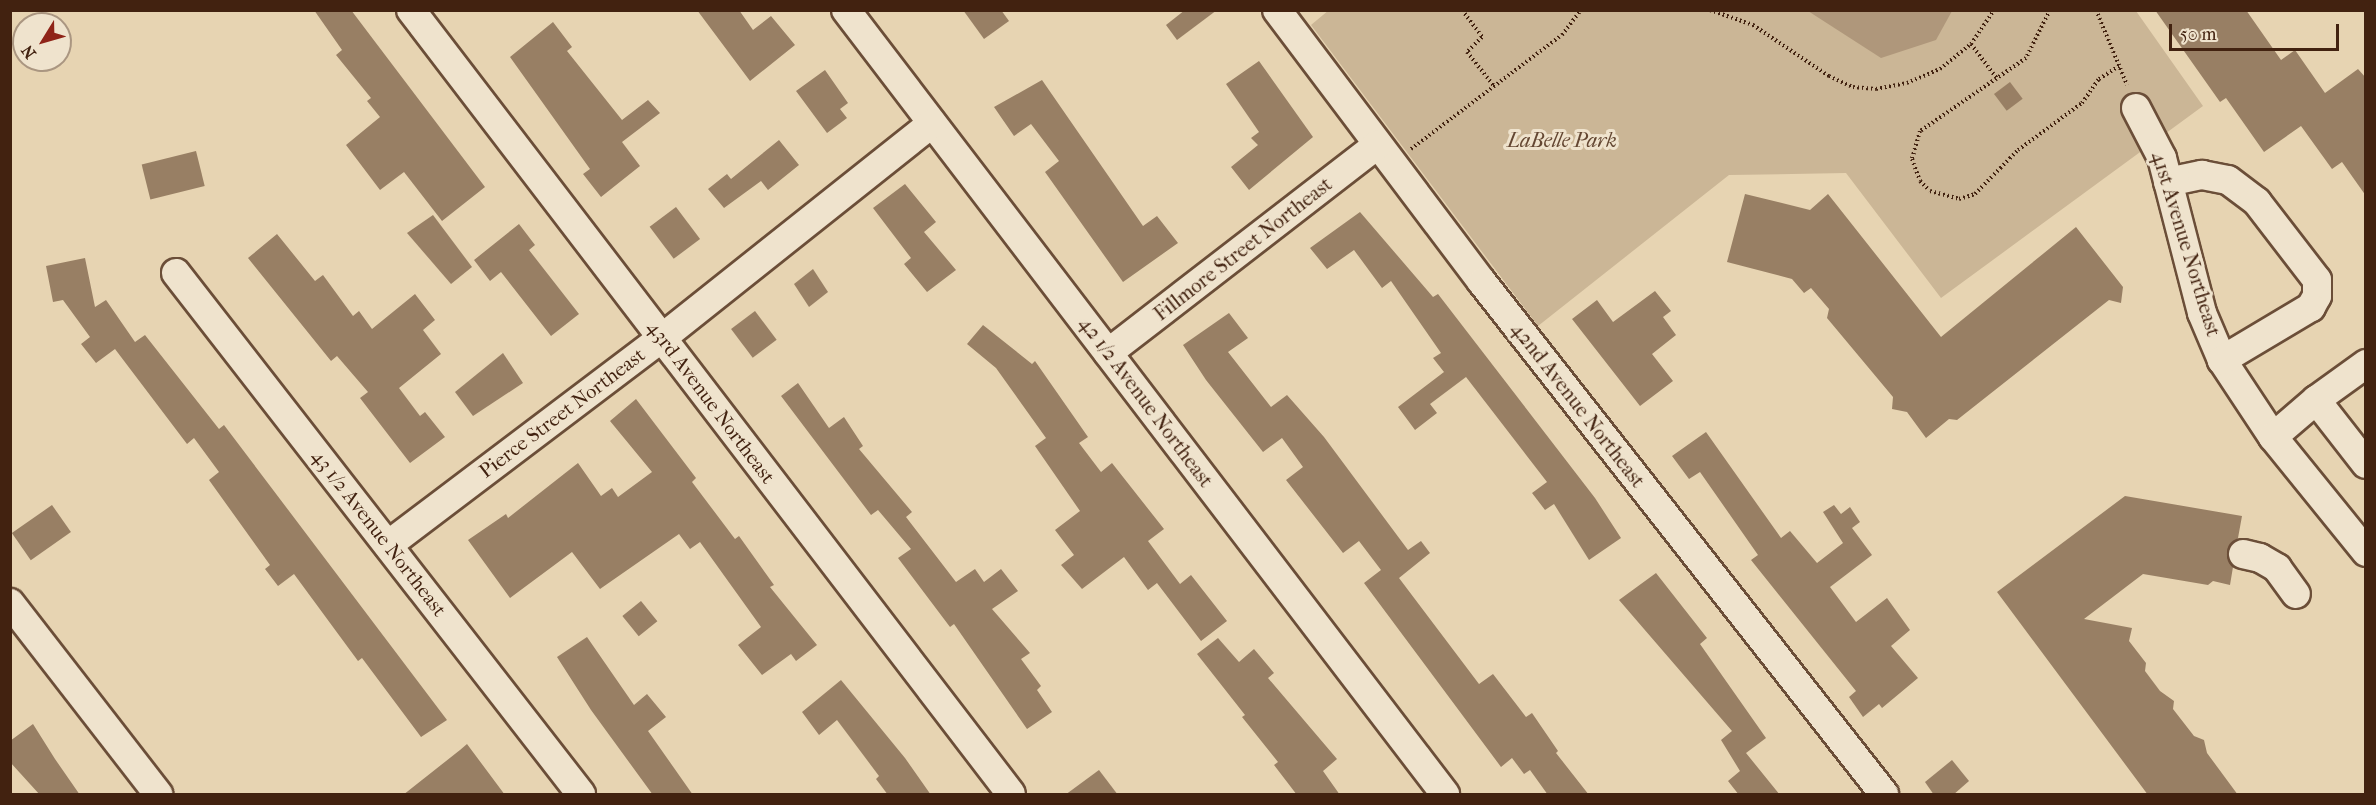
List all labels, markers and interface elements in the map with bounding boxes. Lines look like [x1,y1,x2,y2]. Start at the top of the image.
north arrow [12,12,72,72]
scale bar [2172,12,2342,50]
text: 50 m [2180,24,2216,45]
text: N [18,41,40,63]
park label: LaBelle Park [1507,128,1617,152]
street label: 41st Avenue Northeast [2146,149,2226,339]
street label: Fillmore Street Northeast [1149,172,1337,326]
street label: 42 1/2 Avenue Northeast [1074,312,1218,492]
street label: 43rd Avenue Northeast [642,316,780,488]
street label: 42nd Avenue Northeast [1506,318,1650,492]
street label: Pierce Street Northeast [474,343,650,483]
street label: 43 1/2 Avenue Northeast [306,445,452,621]

